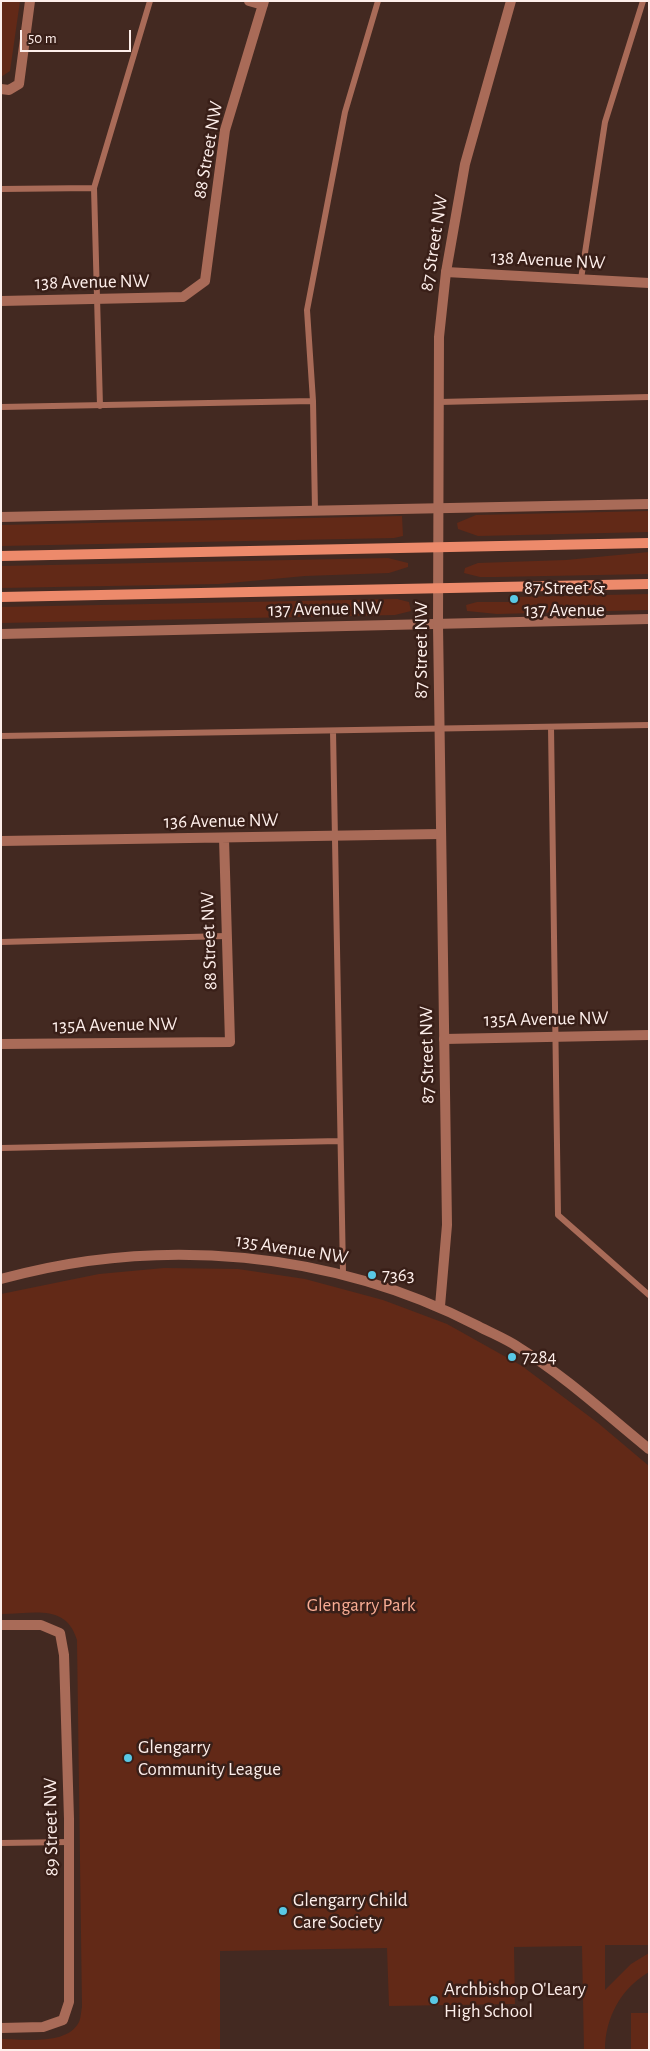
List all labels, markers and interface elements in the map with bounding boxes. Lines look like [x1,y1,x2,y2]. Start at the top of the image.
scale bar [22,20,134,52]
text: 50 m [28,31,57,46]
street label: 88 Street NW [188,99,228,201]
street label: 87 Street NW [415,193,453,293]
street label: 138 Avenue NW [490,246,606,274]
street label: 138 Avenue NW [34,270,150,294]
place label: 87 Street & 137 Avenue [524,577,605,621]
marker: 87 Street & 137 Avenue [508,593,520,605]
street label: 137 Avenue NW [268,597,382,621]
street label: 87 Street NW [410,601,432,699]
street label: 136 Avenue NW [164,809,278,833]
street label: 88 Street NW [196,891,222,991]
street label: 87 Street NW [415,1006,439,1104]
street label: 135A Avenue NW [484,1007,608,1031]
street label: 135A Avenue NW [53,1013,177,1037]
street label: 135 Avenue NW [234,1229,350,1269]
place label: 7363 [382,1264,415,1286]
marker: 7363 [366,1269,378,1281]
place label: 7284 [522,1346,557,1368]
marker: 7284 [506,1351,518,1363]
park label: Glengarry Park [307,1594,415,1616]
place label: Glengarry Community League [138,1736,281,1780]
marker: Glengarry Community League [122,1752,134,1764]
street label: 89 Street NW [39,1778,63,1876]
place label: Glengarry Child Care Society [293,1889,408,1933]
marker: Glengarry Child Care Society [277,1905,289,1917]
place label: Archbishop O'Leary High School [444,1978,586,2022]
marker: Archbishop O'Leary High School [428,1994,440,2006]

